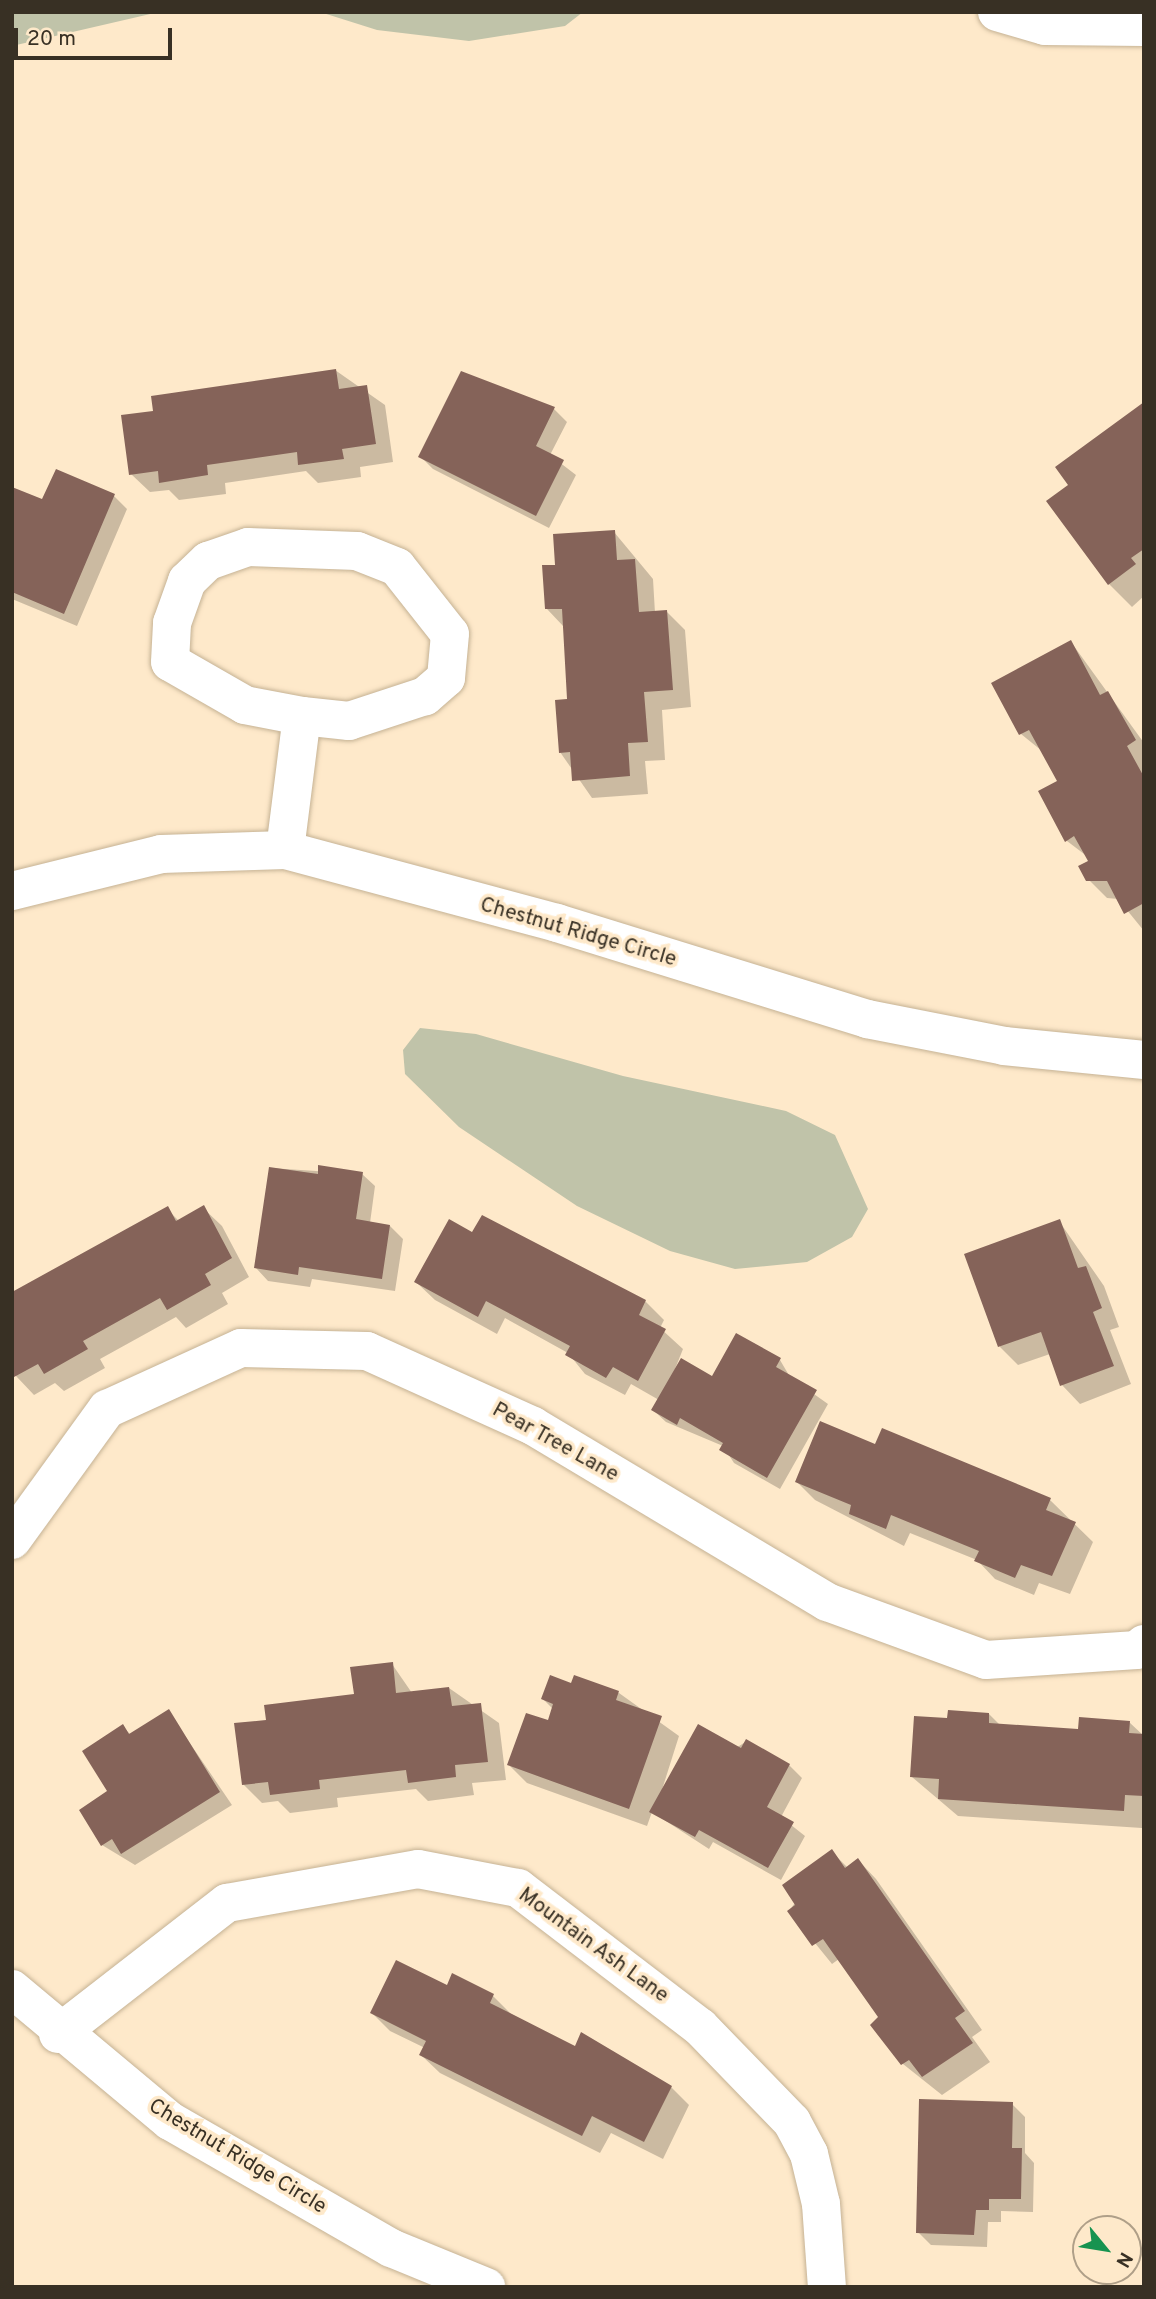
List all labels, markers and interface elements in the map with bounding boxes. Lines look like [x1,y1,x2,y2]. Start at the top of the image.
scale bar [18,14,175,58]
text: 20 m [27,26,76,53]
street label: Chestnut Ridge Circle [477,893,679,973]
street label: Pear Tree Lane [487,1398,623,1488]
street label: Mountain Ash Lane [513,1883,673,2009]
street label: Chestnut Ridge Circle [144,2094,330,2220]
north arrow [1072,2215,1142,2285]
text: N [1110,2248,1137,2271]

